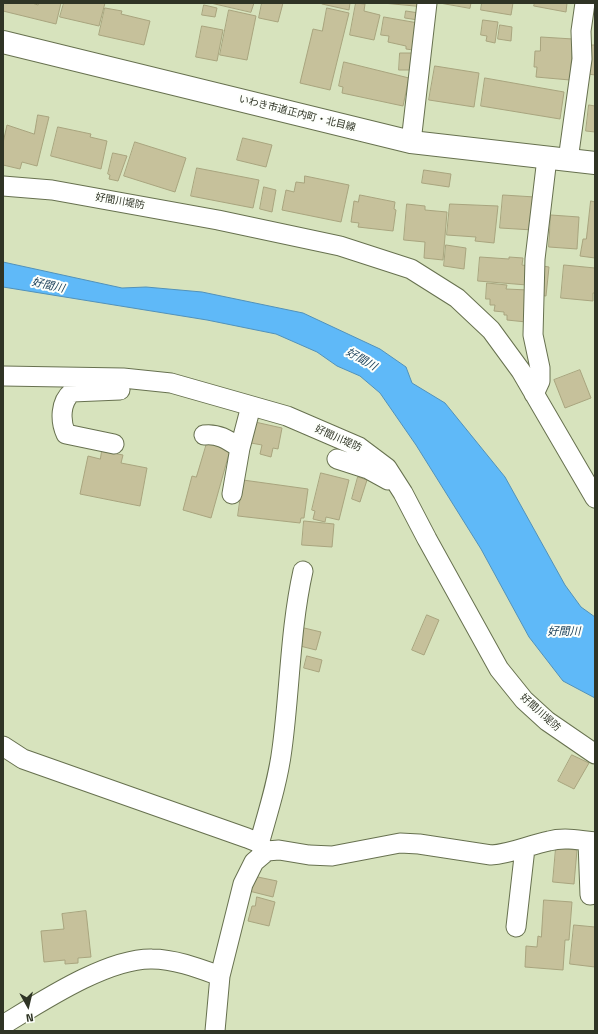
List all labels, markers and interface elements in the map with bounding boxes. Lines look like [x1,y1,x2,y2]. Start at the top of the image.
street label: いわき市道正内町・北目線 [237,94,357,134]
street label: 好間川堤防 [94,192,146,212]
water label: 好間川 [30,276,66,296]
water label: 好間川 [343,346,379,374]
street label: 好間川堤防 [313,423,363,455]
water label: 好間川 [548,625,580,639]
street label: 好間川堤防 [517,692,563,734]
north arrow [8,986,48,1026]
text: N [25,1009,35,1026]

